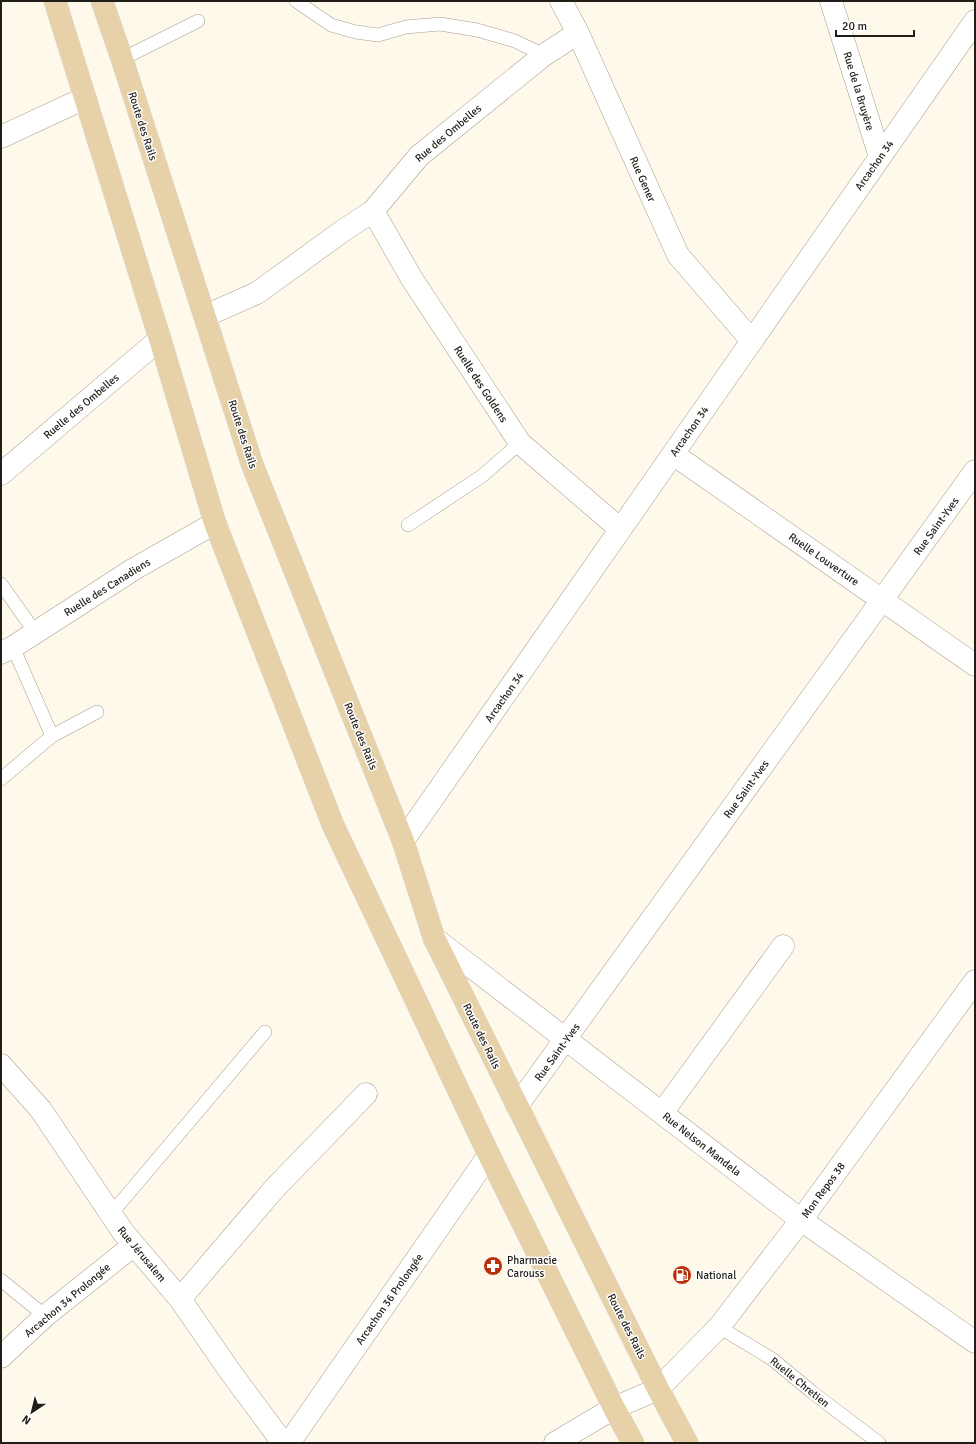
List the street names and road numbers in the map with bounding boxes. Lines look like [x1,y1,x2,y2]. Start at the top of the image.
street label: Rue de la Bruyère [840,50,877,132]
street label: Route des Rails [125,90,160,162]
street label: Rue des Ombelles [412,102,484,165]
street label: Arcachon 34 [852,138,897,193]
street label: Rue Gener [627,154,658,204]
street label: Ruelle des Goldens [451,344,510,425]
street label: Ruelle des Ombelles [41,371,122,442]
street label: Route des Rails [225,398,260,470]
street label: Arcachon 34 [667,404,712,459]
street label: Rue Saint-Yves [911,495,962,558]
street label: Ruelle Louverture [786,530,861,589]
street label: Ruelle des Canadiens [62,555,153,619]
street label: Arcachon 34 [482,670,527,725]
street label: Route des Rails [341,701,380,772]
street label: Rue Saint-Yves [721,758,772,821]
street label: Route des Rails [460,1001,503,1071]
street label: Rue Saint-Yves [532,1021,583,1084]
street label: Rue Nelson Mandela [660,1110,744,1179]
street label: Mon Repos 38 [799,1160,848,1221]
street label: Rue Jérusalem [115,1224,169,1285]
street label: Arcachon 36 Prolongée [353,1251,426,1347]
street label: Arcachon 34 Prolongée [22,1261,113,1340]
street label: Route des Rails [605,1291,649,1361]
street label: Ruelle Chretien [767,1355,832,1410]

